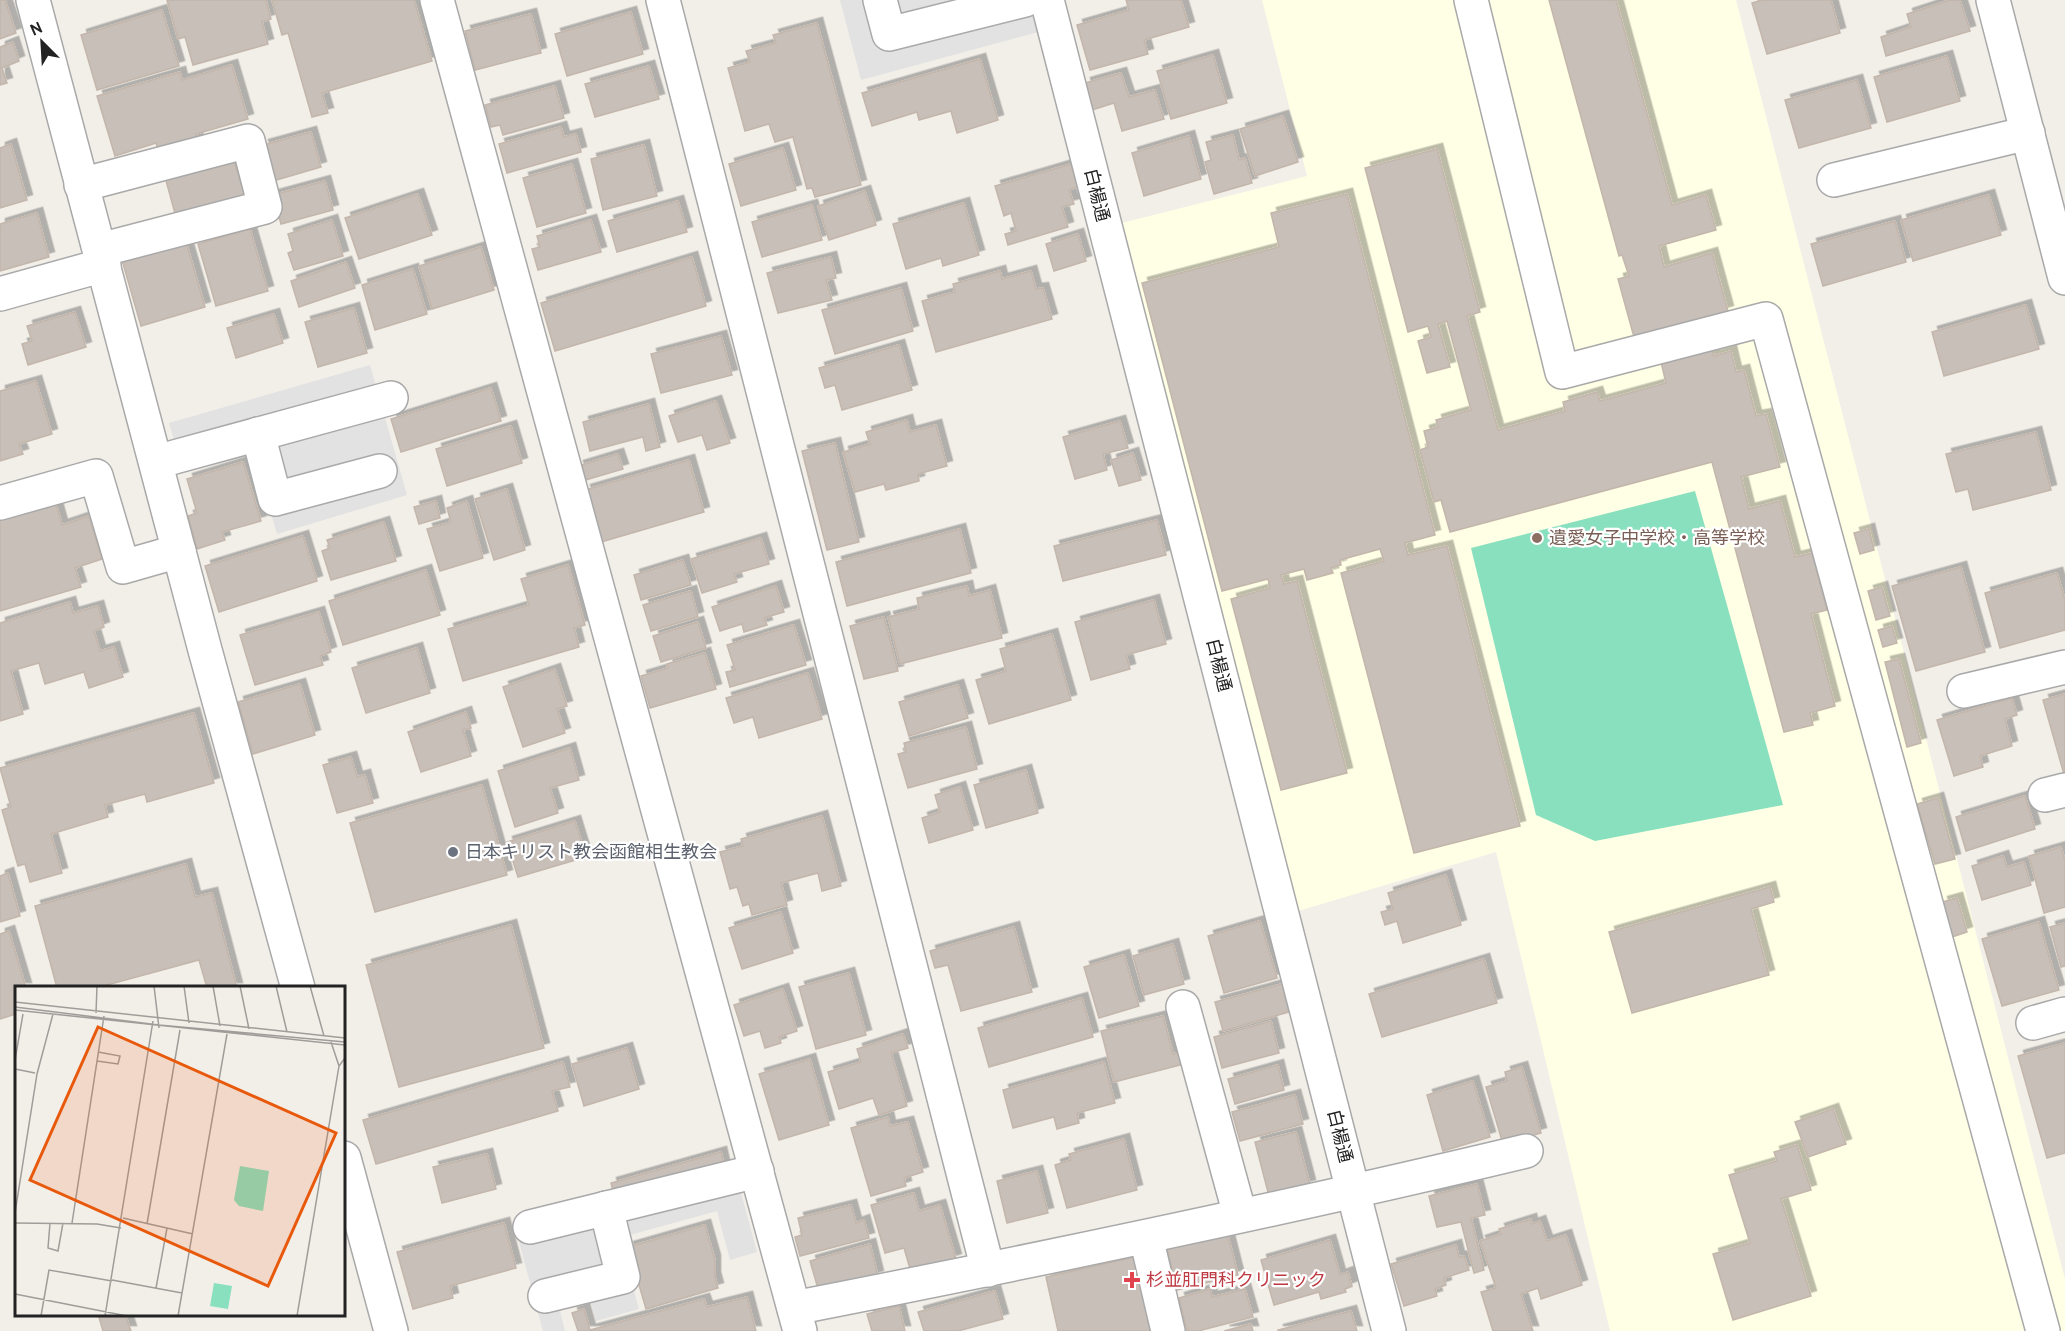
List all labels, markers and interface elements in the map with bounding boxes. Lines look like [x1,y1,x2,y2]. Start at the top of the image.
north arrow [12,12,72,72]
text: N [27,18,45,40]
street label: 白楊通 [1080,166,1114,224]
place label: 遺愛女子中学校・高等学校 [1549,527,1765,549]
marker: 遺愛女子中学校・高等学校 [1530,531,1544,545]
street label: 白楊通 [1202,636,1236,694]
place label: 日本キリスト教会函館相生教会 [465,841,717,863]
marker: 日本キリスト教会函館相生教会 [446,845,460,859]
inset map [15,986,345,1316]
street label: 白楊通 [1323,1107,1357,1165]
place label: 杉並肛門科クリニック [1146,1269,1326,1291]
marker: 杉並肛門科クリニック [1123,1271,1141,1289]

